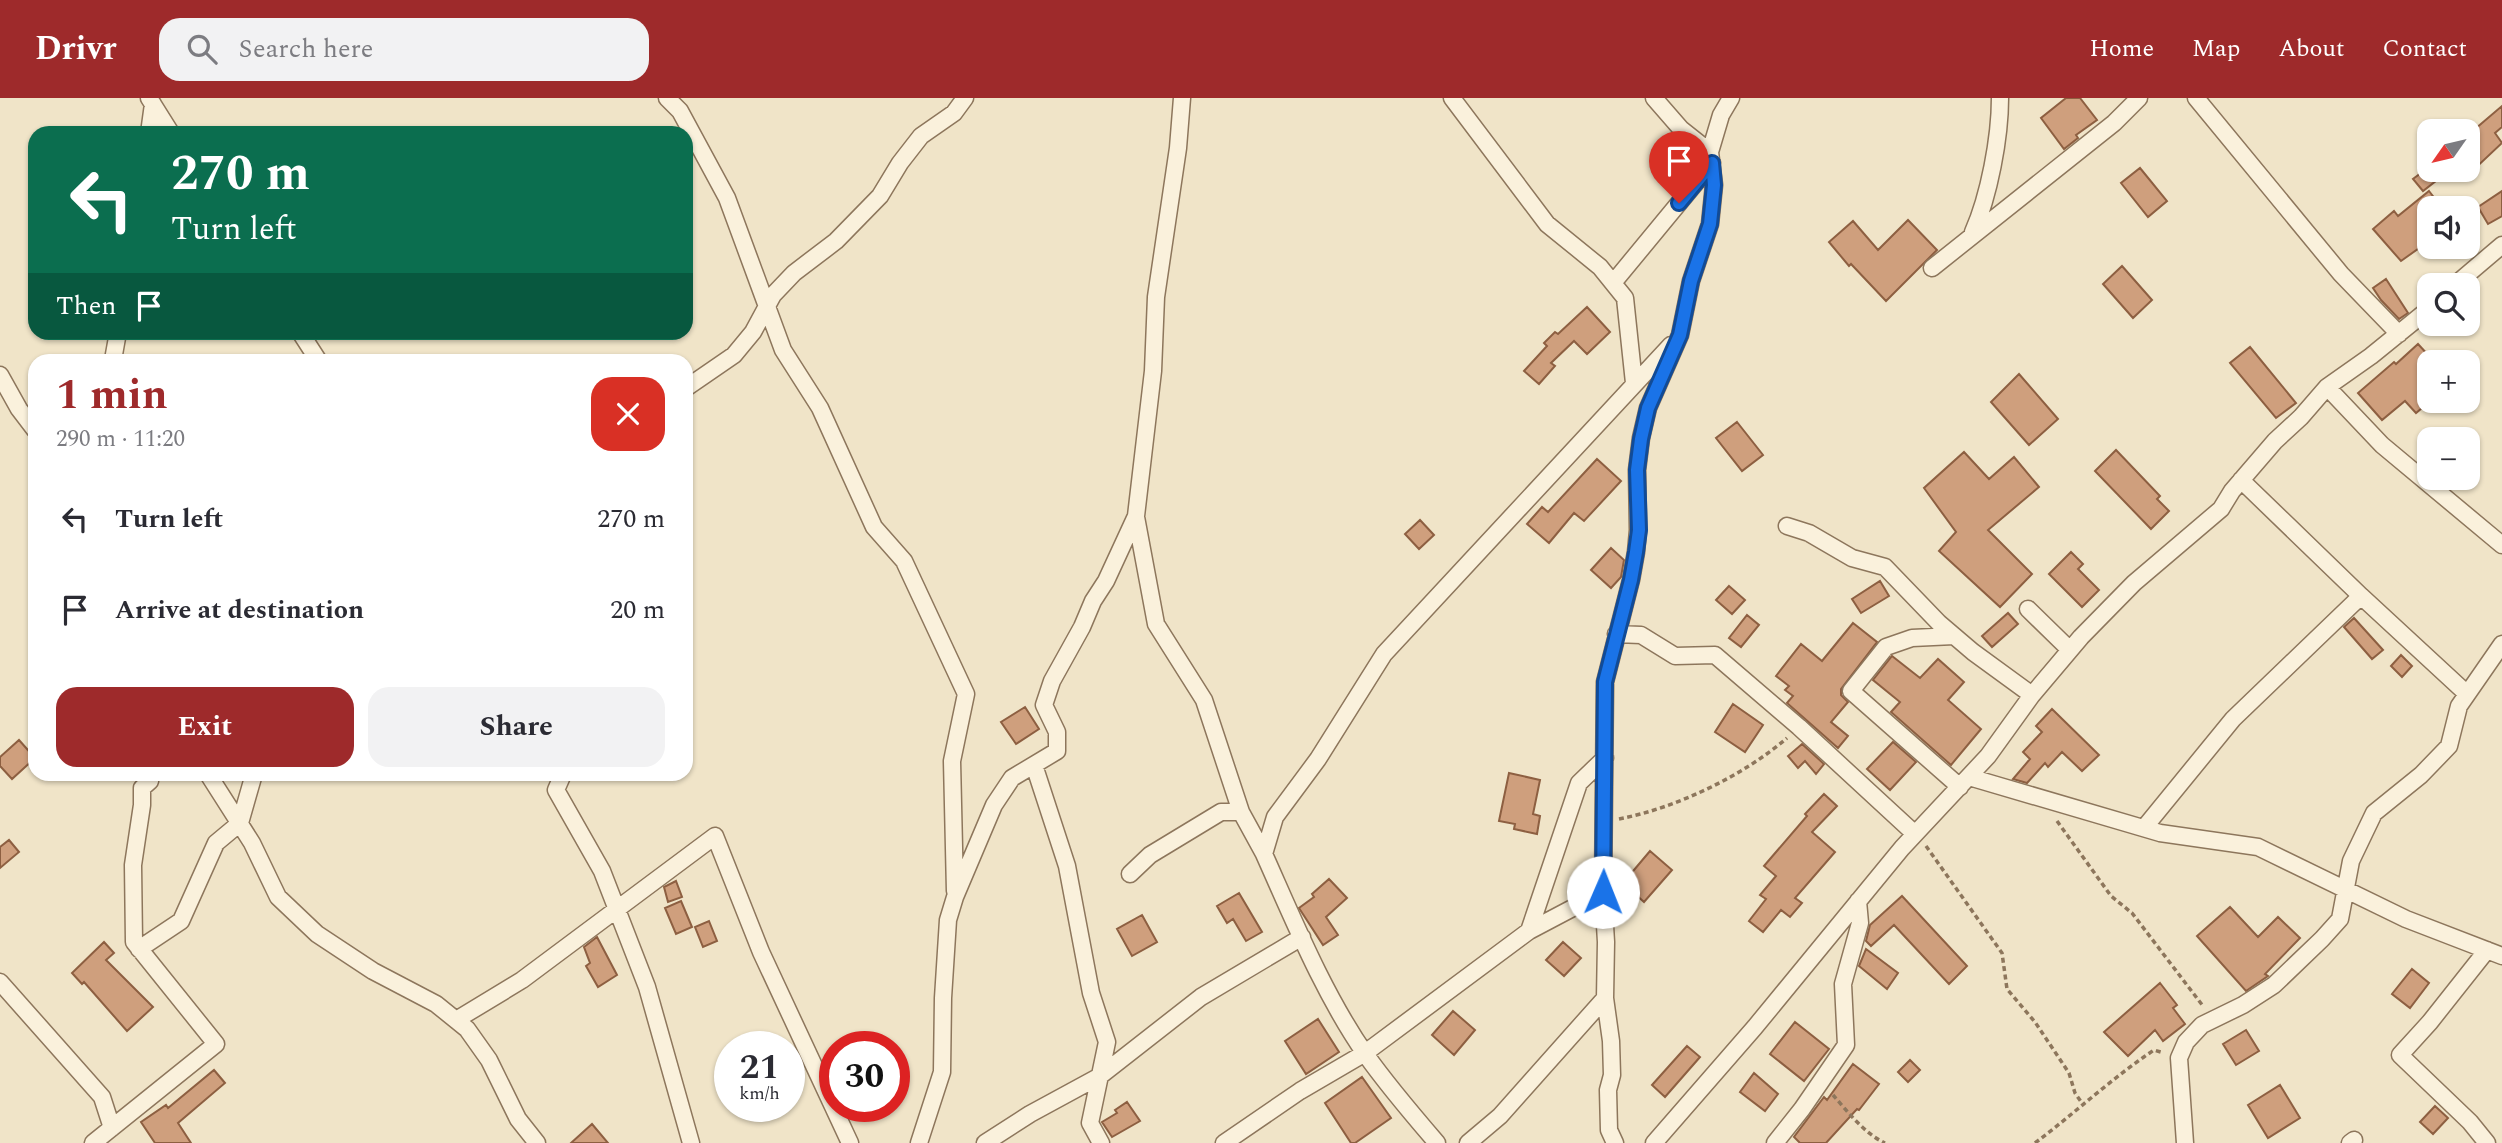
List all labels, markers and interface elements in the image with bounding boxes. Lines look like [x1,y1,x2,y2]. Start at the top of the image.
search box [159,18,649,81]
text: Drivr [35,24,117,74]
text: Search here [239,29,373,69]
icon: search [183,30,221,68]
text: Home [2089,31,2154,67]
text: Map [2192,31,2240,67]
text: About [2278,31,2344,67]
text: Contact [2382,31,2467,67]
north arrow [2417,119,2480,182]
map controls [2417,119,2480,490]
pin [1649,131,1709,203]
text: 270 m [171,137,310,212]
icon: arrive [1660,142,1698,180]
icon: left [56,154,147,245]
button: sound [2417,196,2480,259]
text: Turn left [171,205,297,254]
button: search [2417,273,2480,336]
text: Then [56,286,116,326]
icon: arrive [130,287,168,325]
button: + [2417,350,2480,413]
text: 1 min [56,364,168,427]
button: close [591,377,665,451]
text: 290 m · 11:20 [56,422,185,457]
button: − [2417,427,2480,490]
text: Turn left [115,499,223,539]
text: 270 m [597,499,665,539]
icon: left [56,500,94,538]
text: Arrive at destination [115,590,364,630]
text: 20 m [610,590,665,630]
icon: arrive [56,591,94,629]
button: Exit [56,687,354,767]
button: Share [368,687,665,767]
position arrow [1566,855,1640,929]
speed limit sign: 30 [819,1031,910,1122]
text: 21 [740,1041,779,1094]
text: km/h [739,1080,780,1107]

